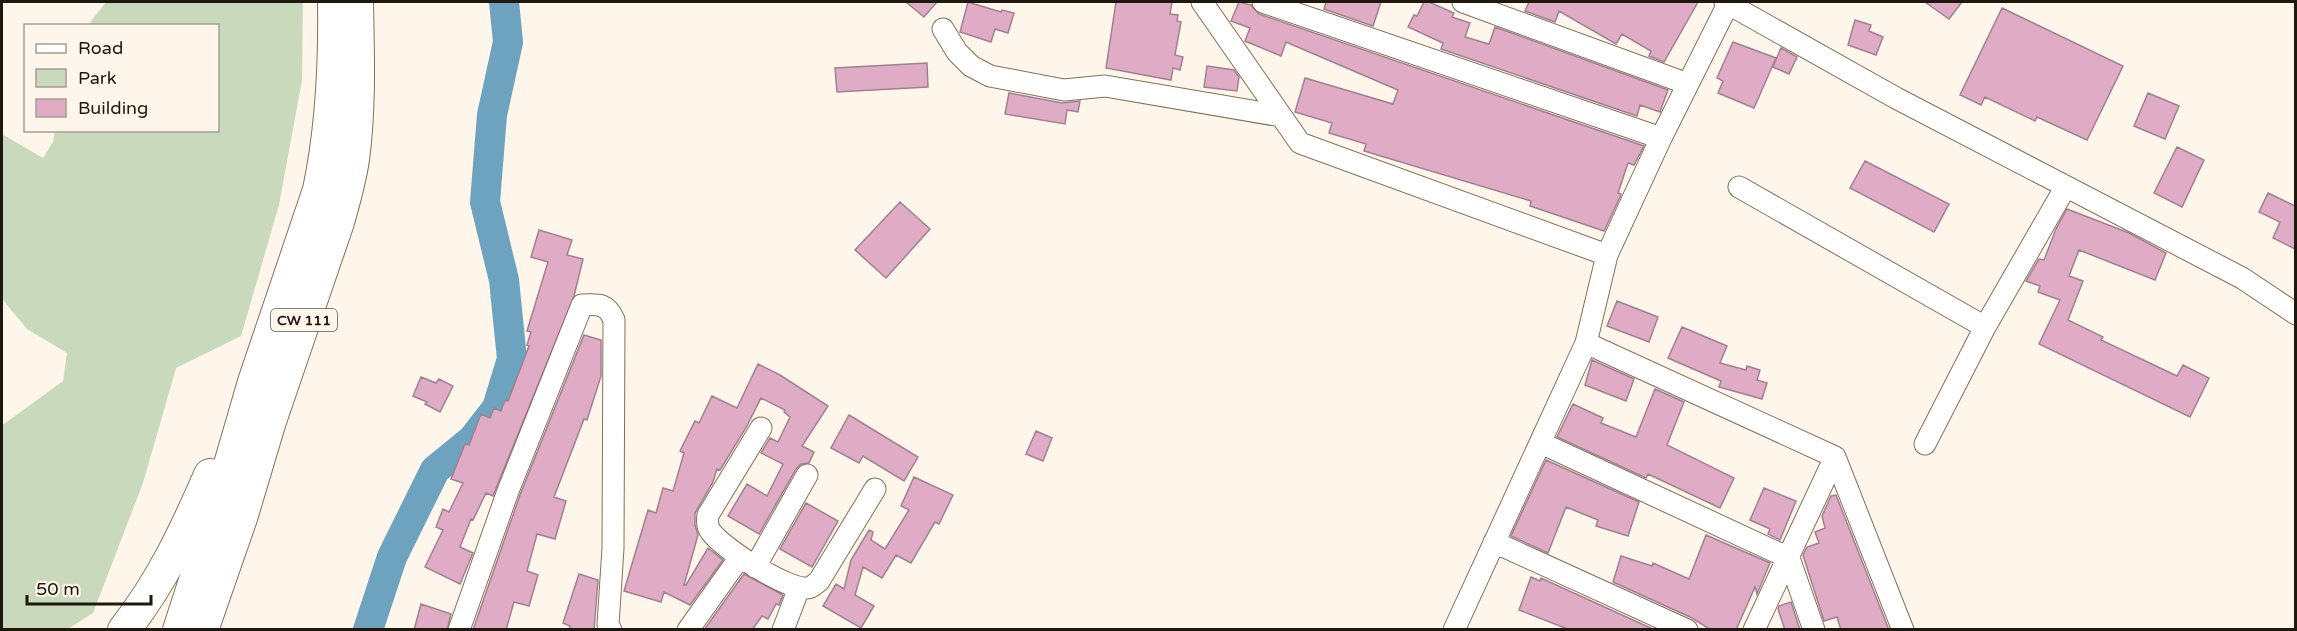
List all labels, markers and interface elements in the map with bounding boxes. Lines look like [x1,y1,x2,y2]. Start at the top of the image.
legend [24,24,219,132]
text: Road [78,37,123,59]
text: Park [78,67,117,89]
text: Building [78,97,148,119]
road number: CW 111 [271,309,337,331]
scale bar [27,568,152,606]
text: 50 m [36,578,80,600]

